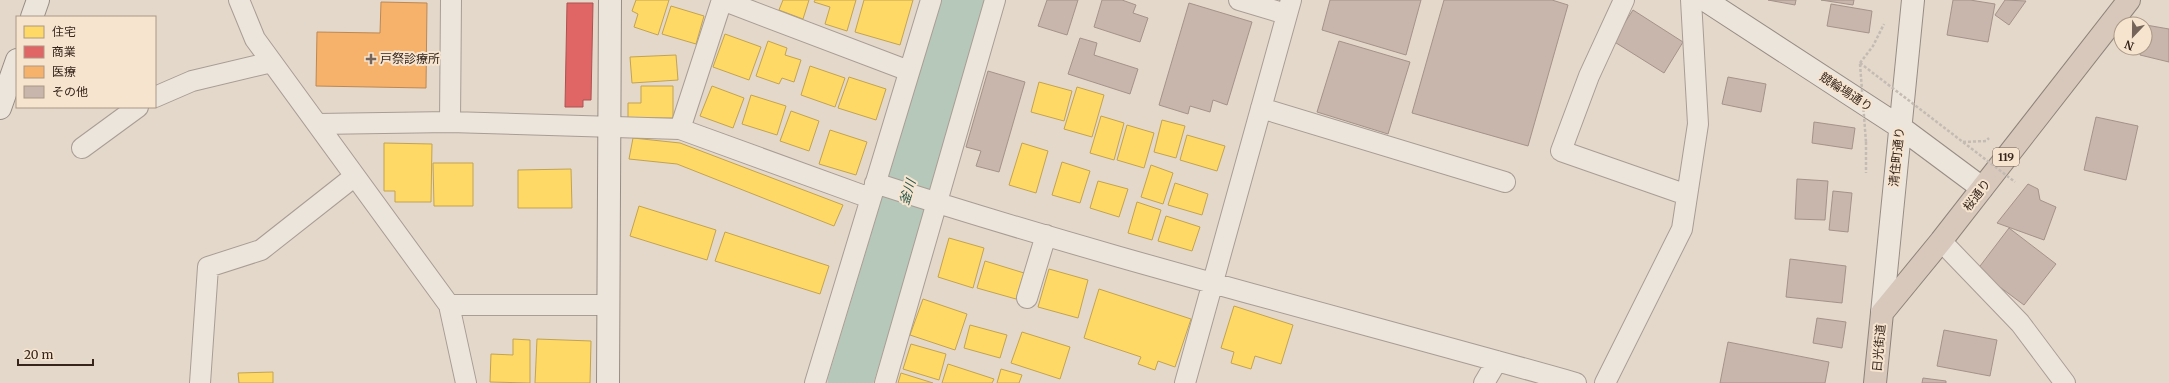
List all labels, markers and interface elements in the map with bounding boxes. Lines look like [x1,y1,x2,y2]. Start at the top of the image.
legend [16,16,156,108]
north arrow [2113,16,2153,56]
text: 住宅 [52,24,76,39]
text: N [2122,37,2136,53]
text: 商業 [52,44,76,59]
place label: 戸祭診療所 [380,51,440,66]
marker: 戸祭診療所 [365,53,377,65]
text: 医療 [52,64,76,79]
street label: 競輪場通り [1817,69,1876,114]
text: その他 [52,84,88,99]
street label: 清住町通り [1886,126,1907,188]
road number: 119 [1993,148,2019,166]
water label: 釜川 [896,175,920,207]
street label: 桜通り [1960,176,1994,213]
street label: 日光街道 [1869,323,1888,373]
scale bar [18,341,93,367]
text: 20 m [24,347,53,362]

